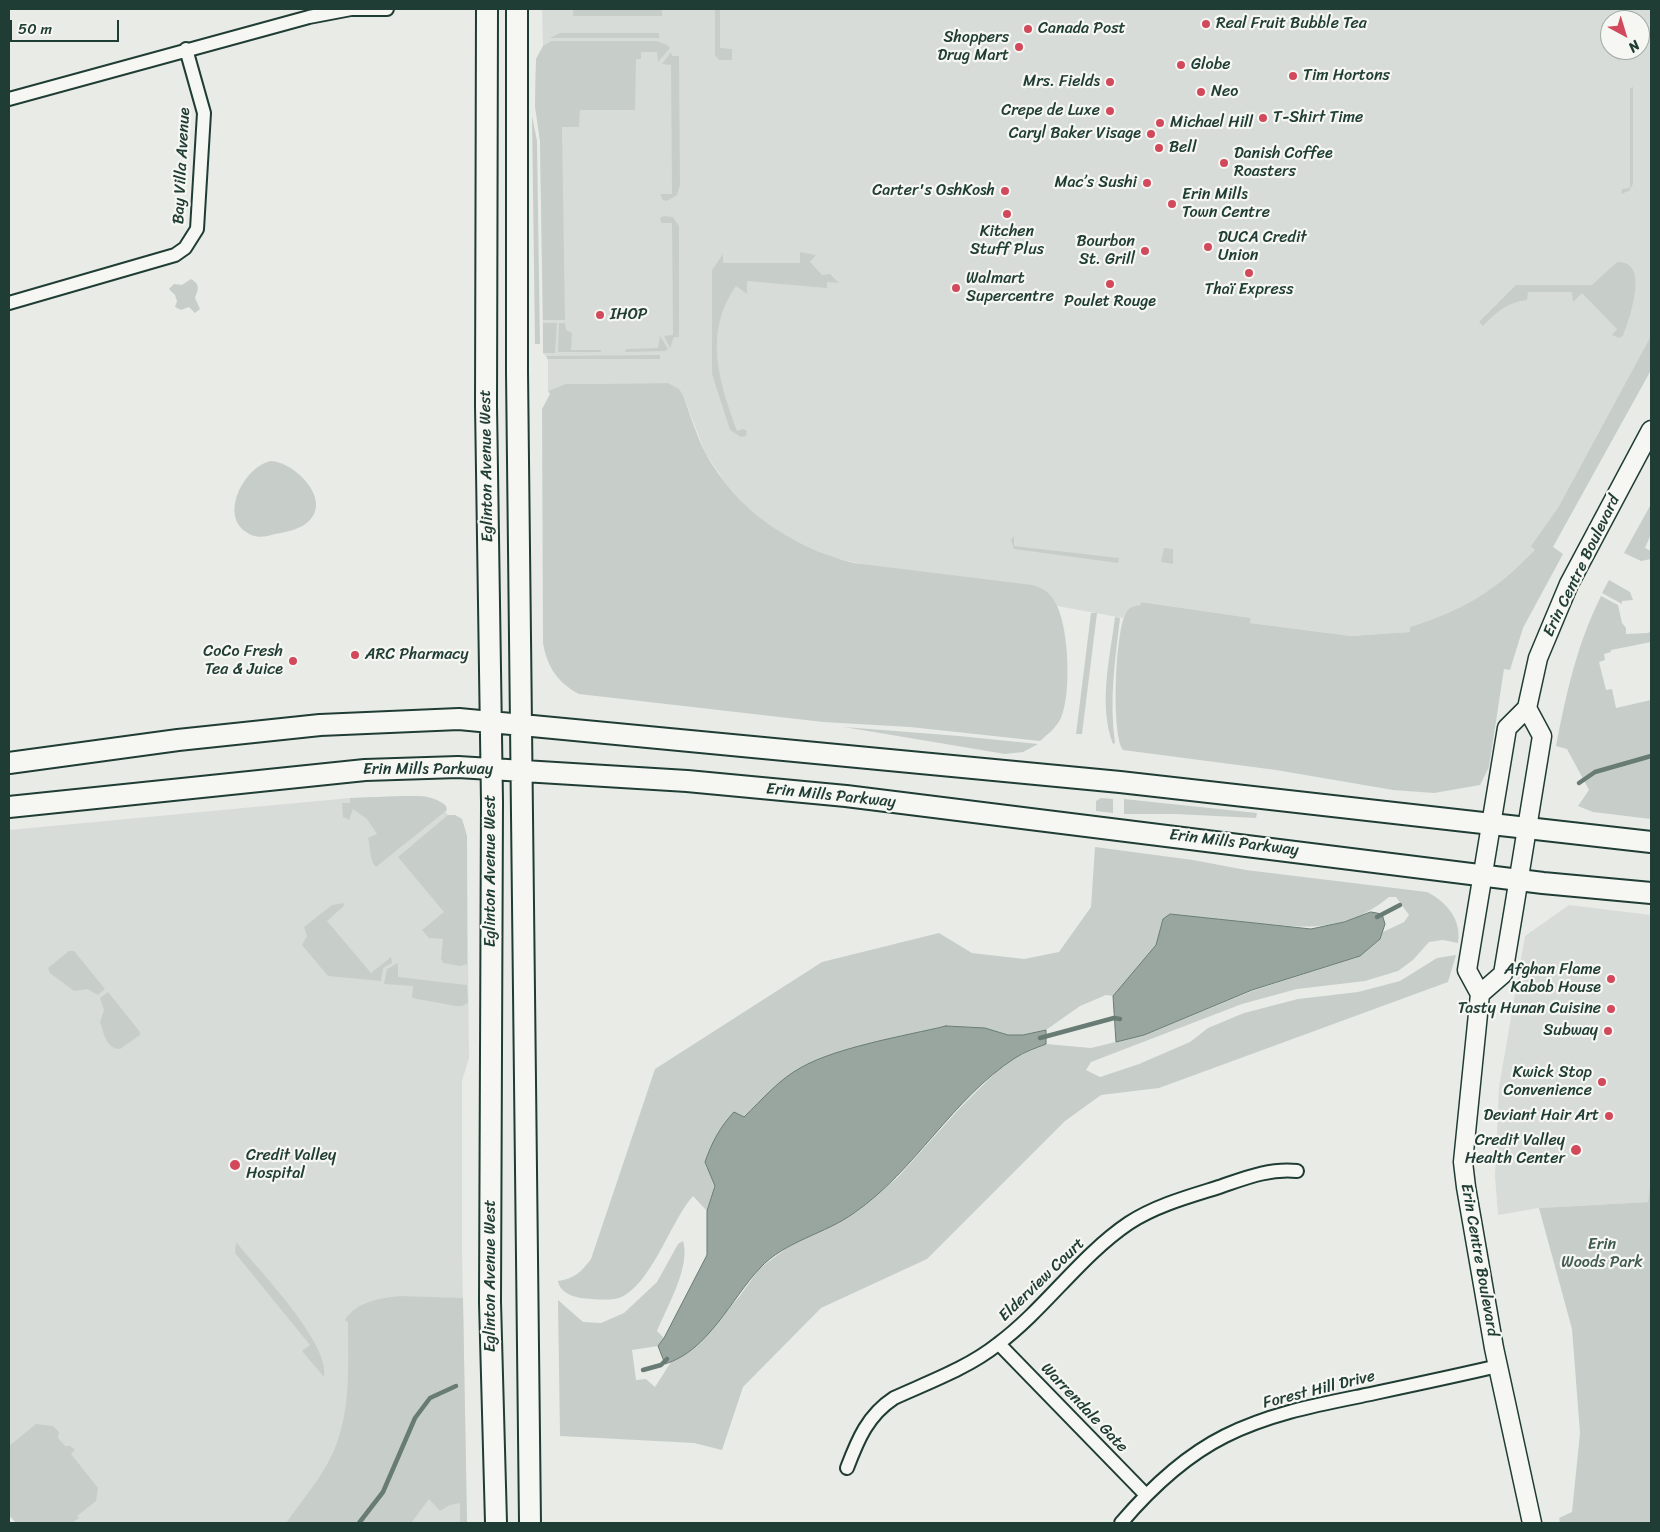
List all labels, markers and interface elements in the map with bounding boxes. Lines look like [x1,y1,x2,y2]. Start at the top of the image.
scale bar [12,10,121,42]
north arrow [1600,10,1650,60]
place label: Real Fruit Bubble Tea [1216,14,1367,34]
text: 50 m [18,16,52,42]
marker: Real Fruit Bubble Tea [1200,18,1212,30]
place label: Canada Post [1038,19,1125,39]
marker: Canada Post [1022,23,1034,35]
place label: Shoppers Drug Mart [937,28,1009,66]
text: N [1622,33,1646,59]
marker: Shoppers Drug Mart [1013,41,1025,53]
place label: Globe [1191,55,1230,75]
marker: Globe [1175,59,1187,71]
place label: Tim Hortons [1303,66,1390,86]
marker: Tim Hortons [1287,70,1299,82]
place label: Mrs. Fields [1023,72,1100,92]
marker: Mrs. Fields [1104,76,1116,88]
place label: Neo [1211,82,1238,102]
marker: Neo [1195,86,1207,98]
place label: Crepe de Luxe [1001,101,1100,121]
marker: Crepe de Luxe [1104,105,1116,117]
street label: Bay Villa Avenue [169,107,195,225]
place label: T-Shirt Time [1273,108,1363,128]
marker: T-Shirt Time [1257,112,1269,124]
place label: Michael Hill [1170,113,1253,133]
marker: Michael Hill [1154,117,1166,129]
place label: Caryl Baker Visage [1009,124,1141,144]
marker: Caryl Baker Visage [1145,128,1157,140]
place label: Bell [1169,138,1196,158]
marker: Bell [1153,142,1165,154]
place label: Danish Coffee Roasters [1234,144,1333,182]
marker: Danish Coffee Roasters [1218,157,1230,169]
place label: Mac’s Sushi [1054,173,1137,193]
marker: Mac’s Sushi [1141,177,1153,189]
place label: Carter's OshKosh [872,181,995,201]
marker: Carter's OshKosh [999,185,1011,197]
place label: Erin Mills Town Centre [1182,185,1270,223]
marker: Erin Mills Town Centre [1166,198,1178,210]
marker: Kitchen Stuff Plus [1001,208,1013,220]
place label: Kitchen Stuff Plus [970,222,1044,260]
place label: DUCA Credit Union [1218,228,1307,266]
place label: Bourbon St. Grill [1076,232,1135,270]
marker: DUCA Credit Union [1202,241,1214,253]
marker: Bourbon St. Grill [1139,245,1151,257]
marker: Thaï Express [1243,267,1255,279]
place label: Walmart Supercentre [966,269,1054,307]
marker: Poulet Rouge [1104,278,1116,290]
place label: Thaï Express [1205,280,1293,300]
marker: Walmart Supercentre [950,282,962,294]
place label: Poulet Rouge [1064,292,1156,312]
place label: IHOP [610,305,647,325]
marker: IHOP [594,309,606,321]
street label: Eglinton Avenue West [476,390,498,542]
street label: Erin Centre Boulevard [1539,492,1625,640]
place label: CoCo Fresh Tea & Juice [203,642,283,680]
place label: ARC Pharmacy [365,645,469,665]
marker: ARC Pharmacy [349,649,361,661]
marker: CoCo Fresh Tea & Juice [287,655,299,667]
street label: Erin Mills Parkway [363,760,493,780]
street label: Erin Mills Parkway [765,780,897,812]
street label: Eglinton Avenue West [481,795,501,947]
street label: Erin Mills Parkway [1168,826,1300,860]
place label: Afghan Flame Kabob House [1504,960,1601,998]
marker: Afghan Flame Kabob House [1605,973,1617,985]
place label: Tasty Hunan Cuisine [1458,999,1601,1019]
marker: Tasty Hunan Cuisine [1605,1003,1617,1015]
place label: Subway [1543,1021,1598,1041]
marker: Subway [1602,1025,1614,1037]
place label: Kwick Stop Convenience [1503,1063,1592,1101]
marker: Kwick Stop Convenience [1596,1076,1608,1088]
place label: Deviant Hair Art [1484,1106,1599,1126]
marker: Deviant Hair Art [1603,1110,1615,1122]
place label: Credit Valley Health Center [1465,1131,1565,1169]
marker: Credit Valley Health Center [1569,1143,1583,1157]
place label: Credit Valley Hospital [246,1146,336,1184]
marker: Credit Valley Hospital [228,1158,242,1172]
street label: Erin Centre Boulevard [1456,1182,1502,1338]
street label: Eglinton Avenue West [481,1200,501,1352]
street label: Elderview Court [995,1234,1089,1326]
park label: Erin Woods Park [1561,1235,1643,1273]
street label: Warrendale Gate [1036,1359,1132,1457]
street label: Forest Hill Drive [1261,1367,1377,1413]

